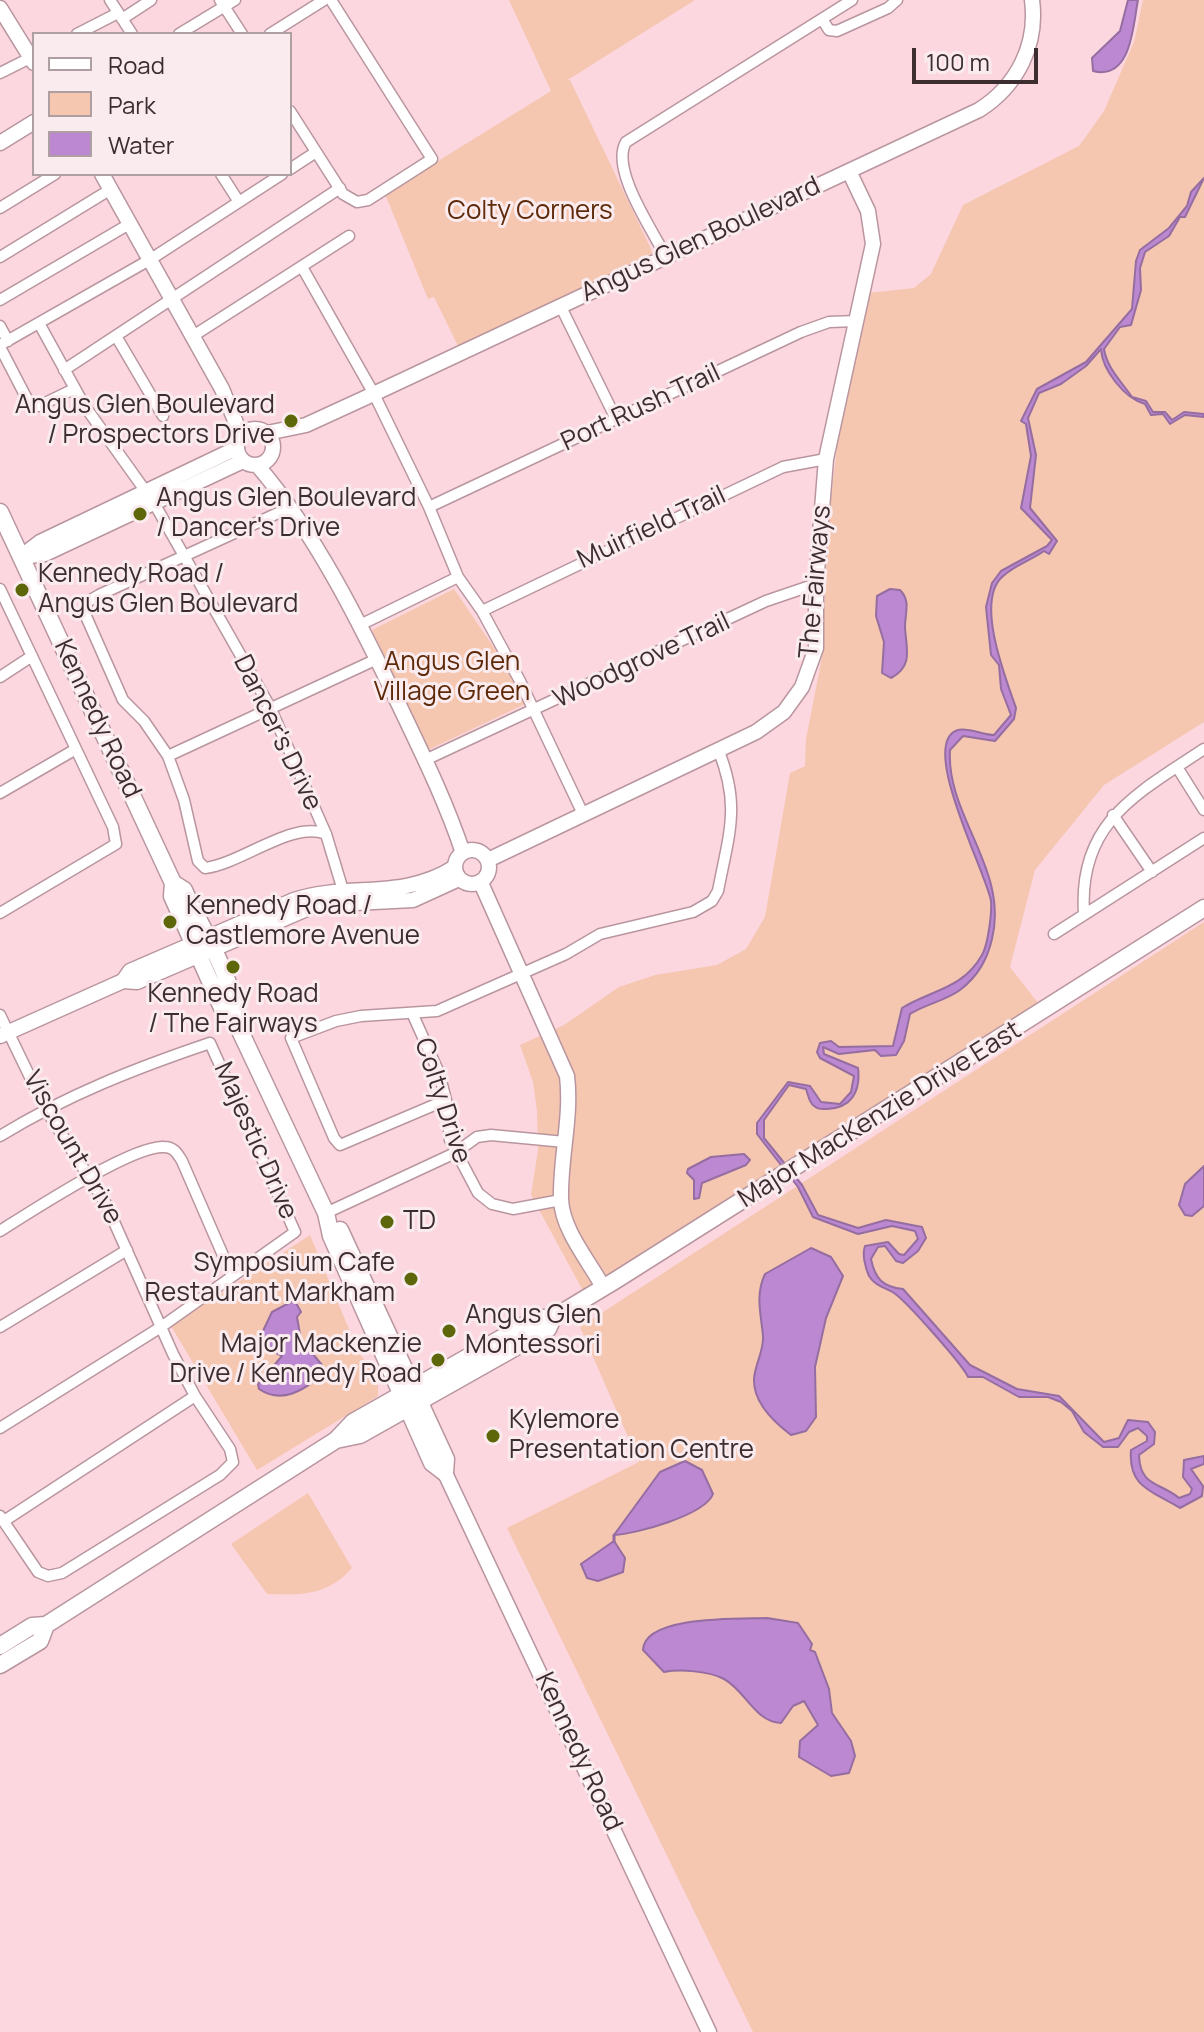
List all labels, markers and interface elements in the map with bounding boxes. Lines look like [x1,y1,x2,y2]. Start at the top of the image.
legend [32,32,292,176]
scale bar [916,32,1042,82]
text: 100 m [926,45,990,78]
text: Road [108,48,165,81]
text: Park [108,88,156,121]
text: Water [108,128,175,161]
street label: Angus Glen Boulevard [576,171,826,309]
park label: Colty Corners [447,196,613,228]
street label: Port Rush Trail [557,358,725,458]
place label: Angus Glen Boulevard / Prospectors Drive [15,390,275,452]
marker: Angus Glen Boulevard / Prospectors Drive [282,412,300,430]
street label: Muirfield Trail [573,480,731,576]
place label: Angus Glen Boulevard / Dancer's Drive [156,483,416,544]
street label: The Fairways [794,504,838,660]
marker: Angus Glen Boulevard / Dancer's Drive [131,505,149,523]
place label: Kennedy Road / Angus Glen Boulevard [38,559,298,620]
marker: Kennedy Road / Angus Glen Boulevard [13,581,31,599]
street label: Woodgrove Trail [549,606,735,716]
street label: Kennedy Road [47,635,147,803]
park label: Angus Glen Village Green [374,647,530,708]
street label: Dancer's Drive [226,650,328,816]
place label: Kennedy Road / Castlemore Avenue [186,891,420,952]
marker: Kennedy Road / Castlemore Avenue [161,913,179,931]
marker: Kennedy Road / The Fairways [224,958,242,976]
place label: Kennedy Road / The Fairways [147,979,319,1040]
street label: Major MacKenzie Drive East [733,1015,1027,1215]
street label: Colty Drive [407,1034,477,1168]
street label: Majestic Drive [206,1058,304,1224]
street label: Viscount Drive [16,1066,128,1230]
place label: TD [403,1206,436,1238]
marker: TD [378,1213,396,1231]
place label: Symposium Cafe Restaurant Markham [145,1248,395,1310]
marker: Symposium Cafe Restaurant Markham [402,1270,420,1288]
place label: Angus Glen Montessori [465,1300,601,1362]
marker: Angus Glen Montessori [440,1322,458,1340]
place label: Major Mackenzie Drive / Kennedy Road [170,1329,422,1390]
marker: Major Mackenzie Drive / Kennedy Road [429,1351,447,1369]
place label: Kylemore Presentation Centre [509,1405,754,1466]
marker: Kylemore Presentation Centre [484,1427,502,1445]
street label: Kennedy Road [528,1668,628,1836]

